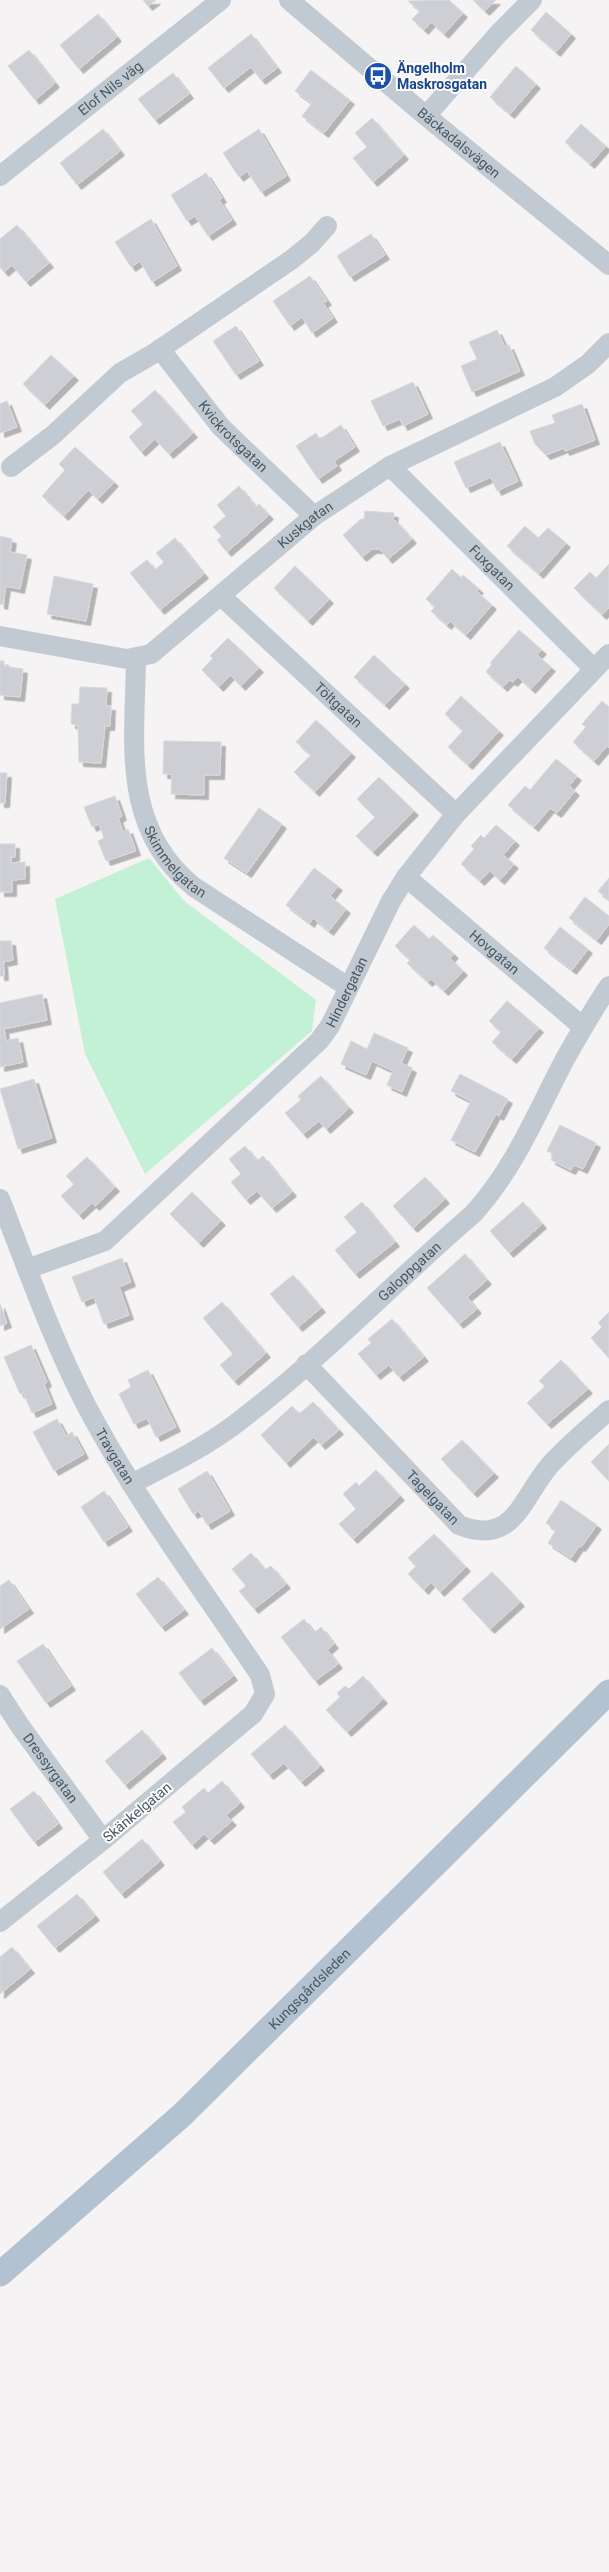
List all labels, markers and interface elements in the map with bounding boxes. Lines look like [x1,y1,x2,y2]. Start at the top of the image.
street label: Elof Nils väg [75,58,146,119]
place label: Ängelholm Maskrosgatan [397,60,487,92]
bus stop icon: Ängelholm Maskrosgatan [363,61,393,91]
street label: Bäckadalsvägen [414,104,504,181]
street label: Kvickrotsgatan [195,397,271,475]
street label: Kuskgatan [274,498,336,551]
street label: Fuxgatan [466,542,518,594]
street label: Töltgatan [311,679,365,731]
street label: Skimmelgatan [141,823,209,901]
street label: Hovgatan [466,926,523,978]
street label: Hindergatan [323,954,370,1030]
street label: Galoppgatan [375,1238,444,1304]
street label: Travgatan [92,1425,138,1487]
street label: Tagelgatan [403,1467,462,1528]
street label: Dressyrgatan [20,1730,81,1806]
street label: Skänkelgatan [100,1779,174,1845]
street label: Kungsgårdsleden [265,1945,354,2033]

